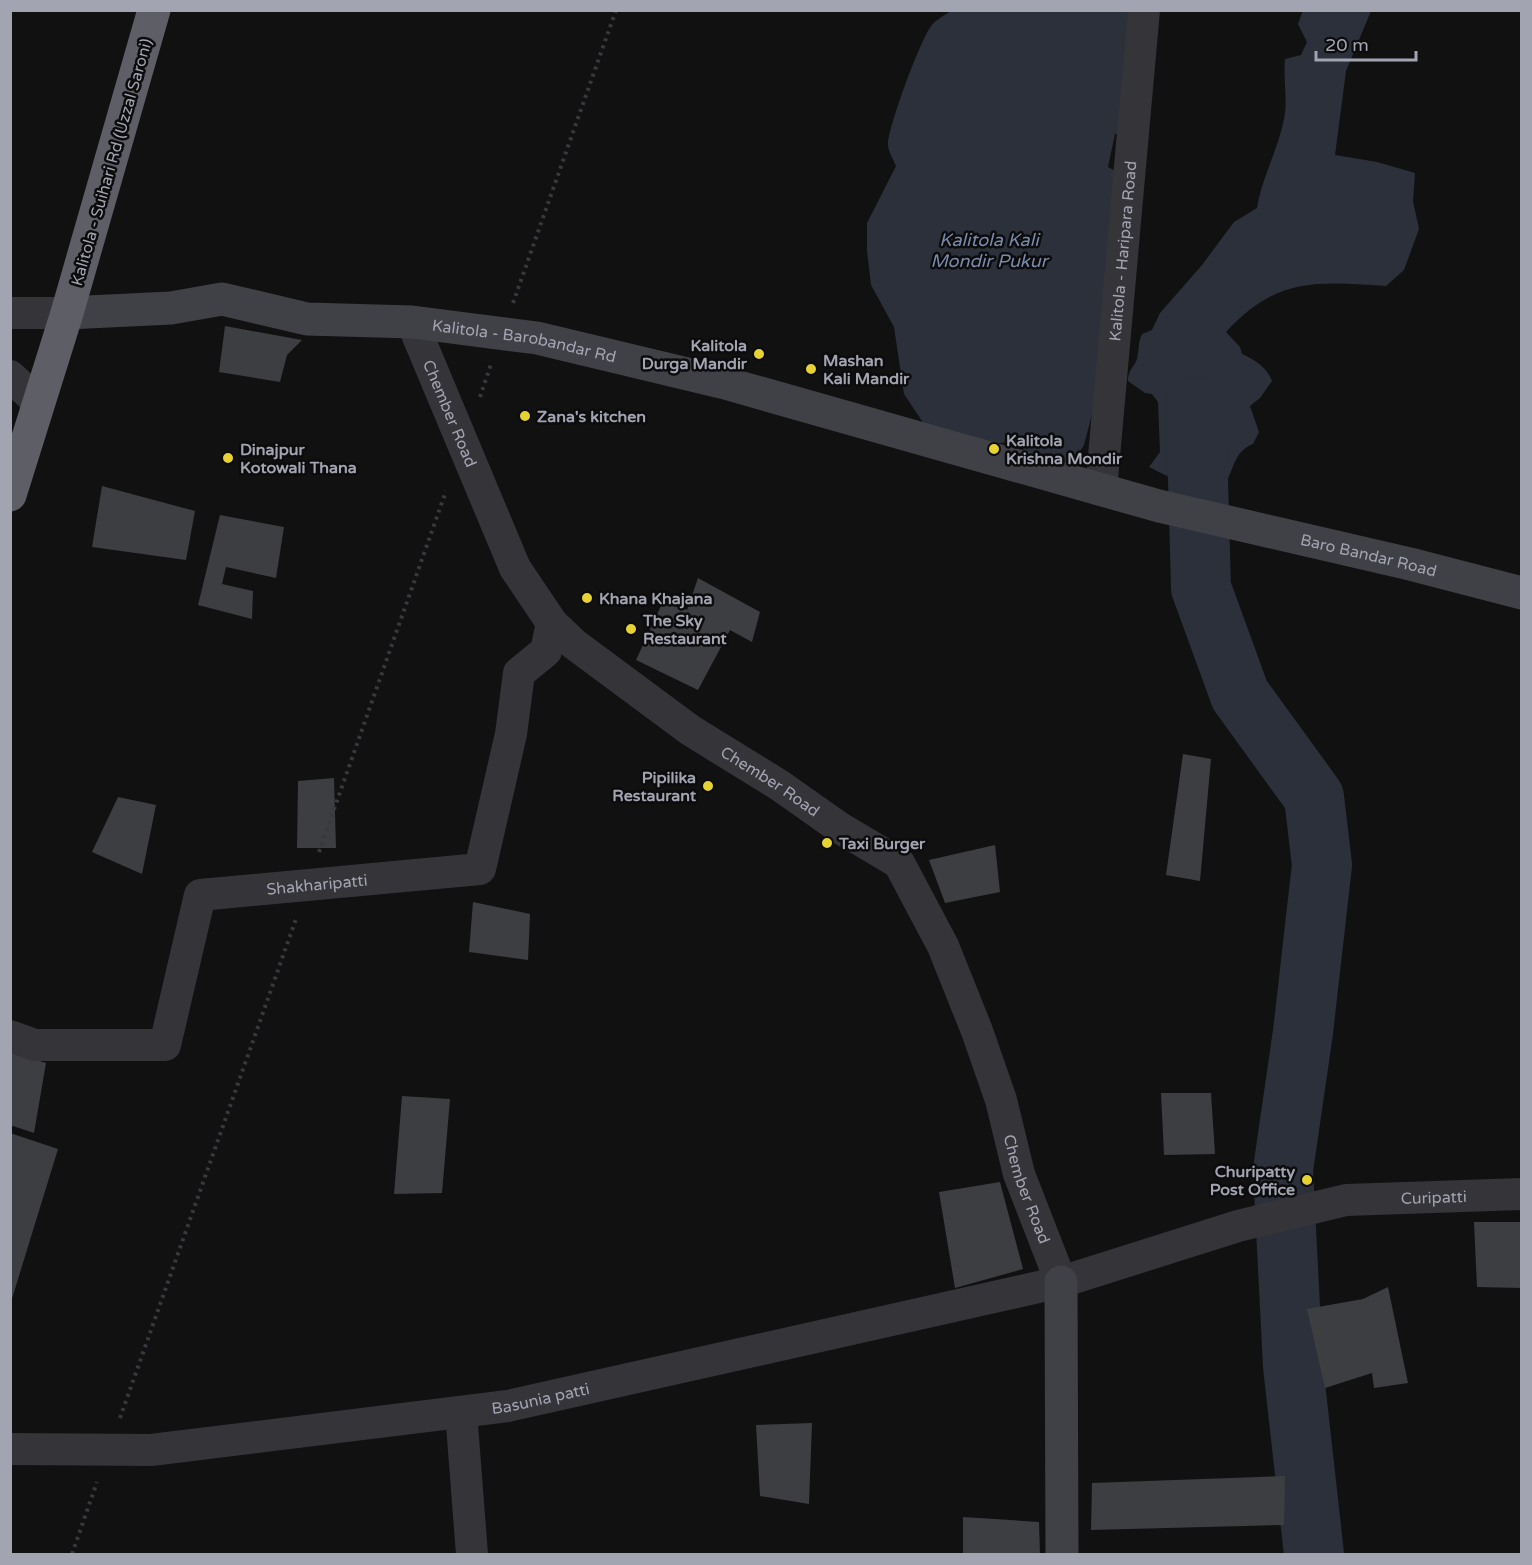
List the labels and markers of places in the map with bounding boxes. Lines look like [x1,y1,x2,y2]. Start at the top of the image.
place label: Kalitola Durga Mandir [642,336,748,374]
marker: Kalitola Durga Mandir [752,347,766,361]
place label: Mashan Kali Mandir [823,351,910,389]
marker: Mashan Kali Mandir [804,362,818,376]
place label: Zana's kitchen [537,407,646,427]
marker: Zana's kitchen [518,409,532,423]
place label: Kalitola Krishna Mondir [1006,431,1123,469]
place label: Dinajpur Kotowali Thana [240,440,357,478]
marker: Kalitola Krishna Mondir [987,442,1001,456]
marker: Dinajpur Kotowali Thana [221,451,235,465]
place label: Khana Khajana [599,589,713,609]
marker: Khana Khajana [580,591,594,605]
place label: The Sky Restaurant [642,611,728,649]
marker: The Sky Restaurant [624,622,638,636]
place label: Pipilika Restaurant [612,768,697,806]
marker: Pipilika Restaurant [701,779,715,793]
place label: Taxi Burger [838,834,926,854]
marker: Taxi Burger [820,836,834,850]
place label: Churipatty Post Office [1210,1162,1295,1200]
marker: Churipatty Post Office [1300,1173,1314,1187]

